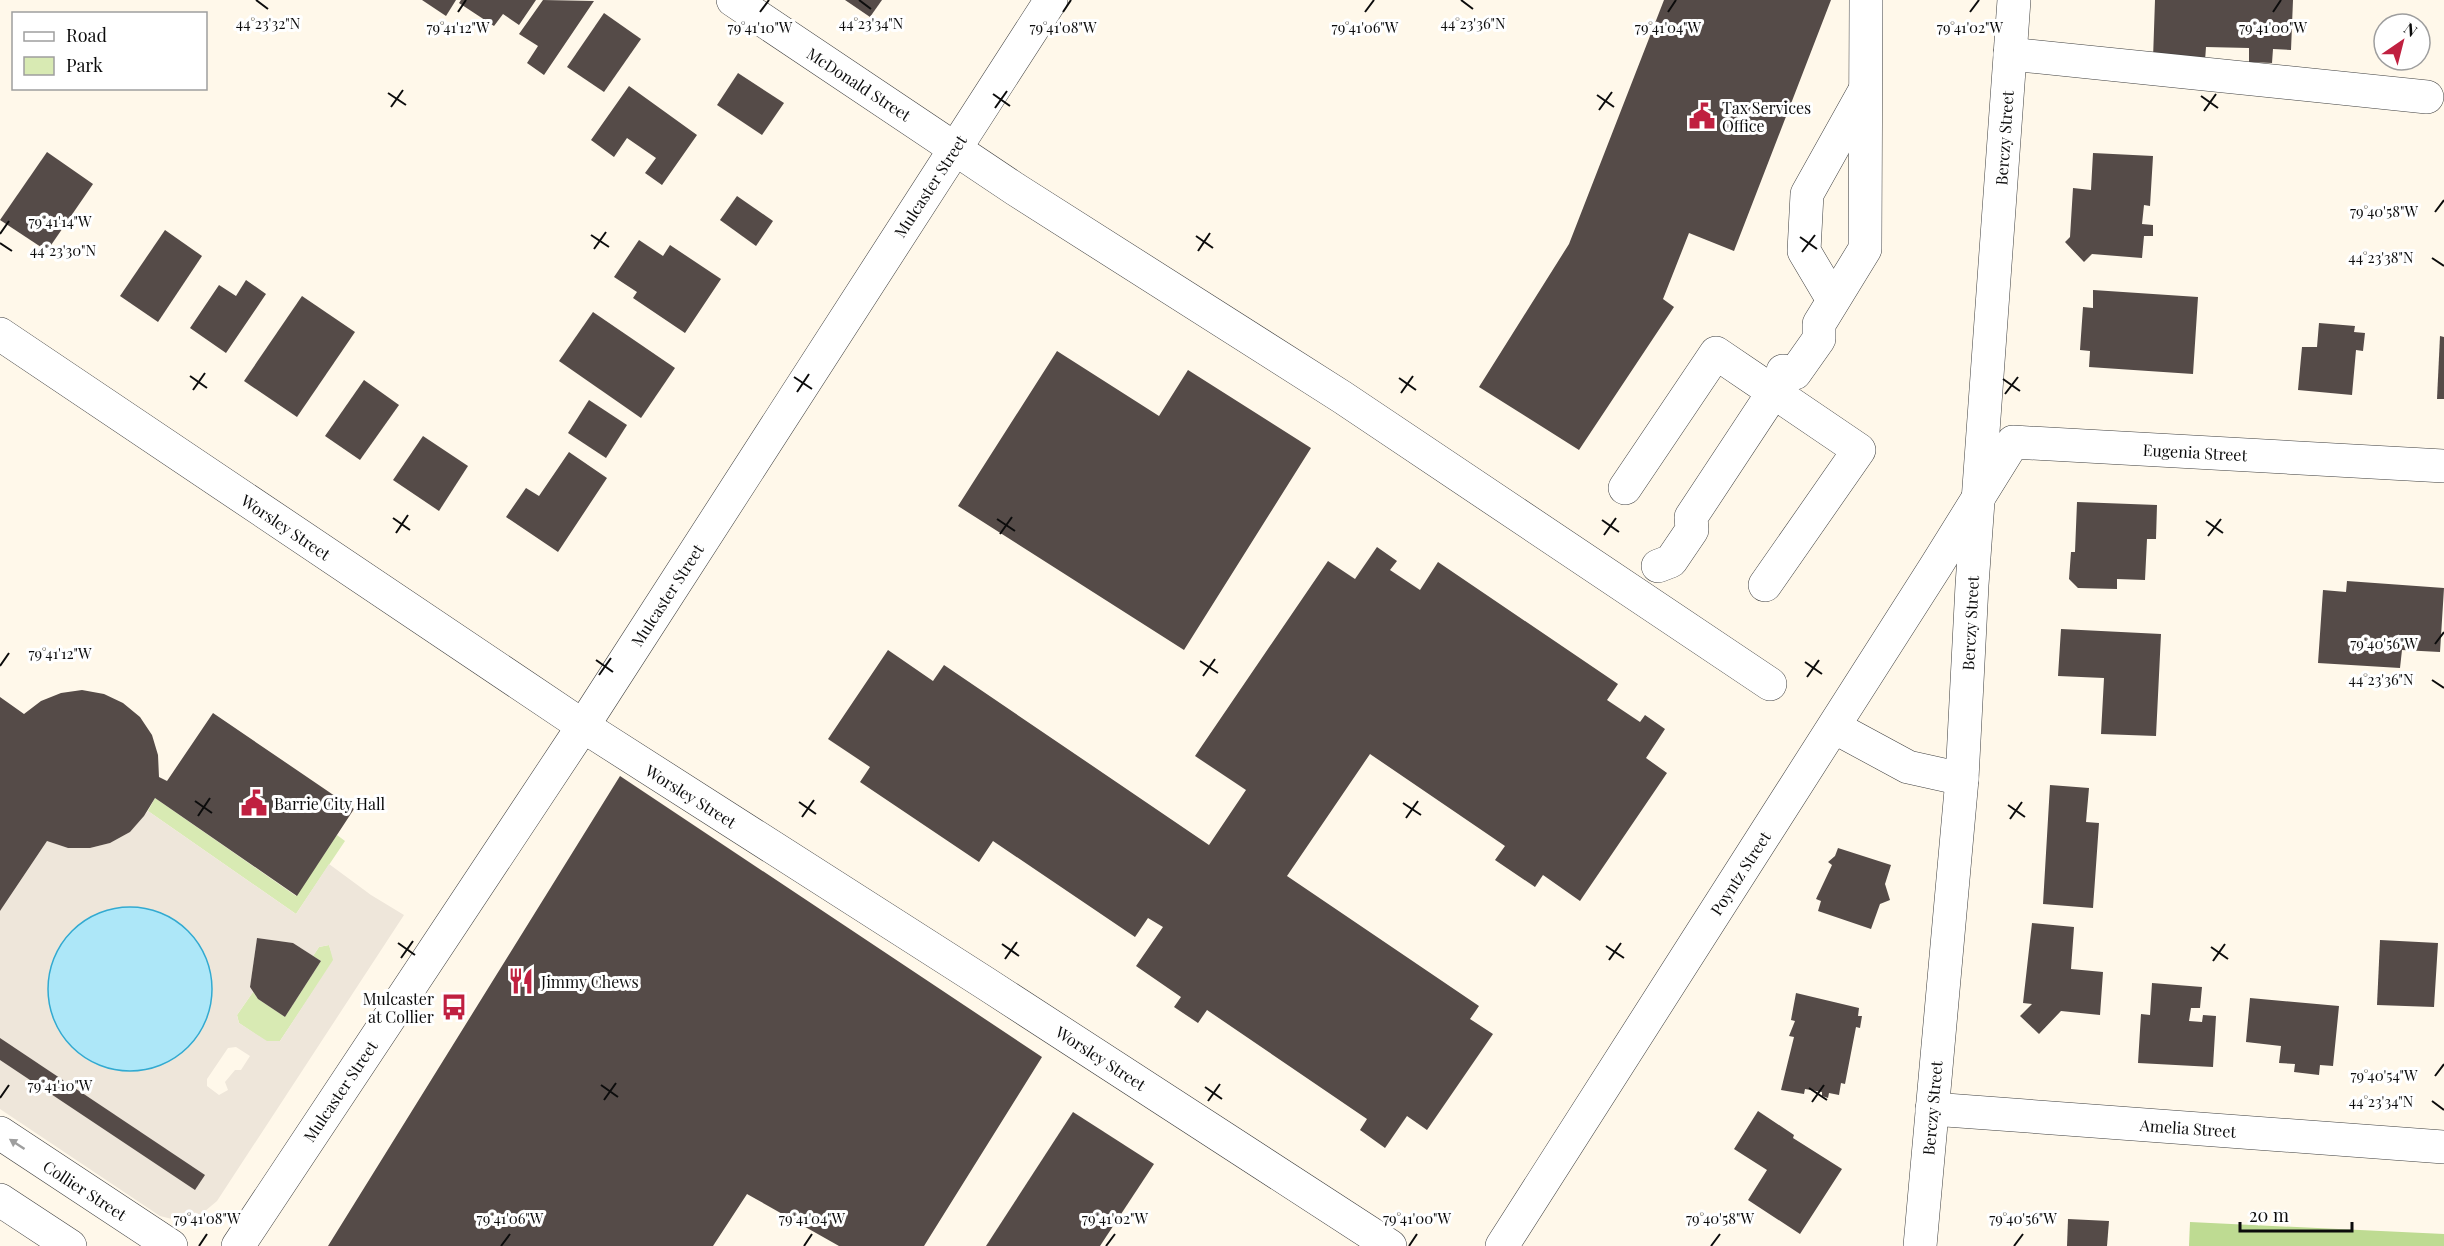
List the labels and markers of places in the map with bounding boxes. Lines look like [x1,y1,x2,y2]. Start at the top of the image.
place label: Tax Services Office [1722,97,1811,136]
public building icon: Tax Services Office [1687,101,1717,131]
public building icon: Barrie City Hall [239,788,269,818]
place label: Barrie City Hall [274,793,386,814]
restaurant icon: Jimmy Chews [506,966,536,996]
place label: Jimmy Chews [540,971,639,992]
place label: Mulcaster at Collier [363,988,434,1027]
bus stop icon: Mulcaster at Collier [439,992,469,1022]

